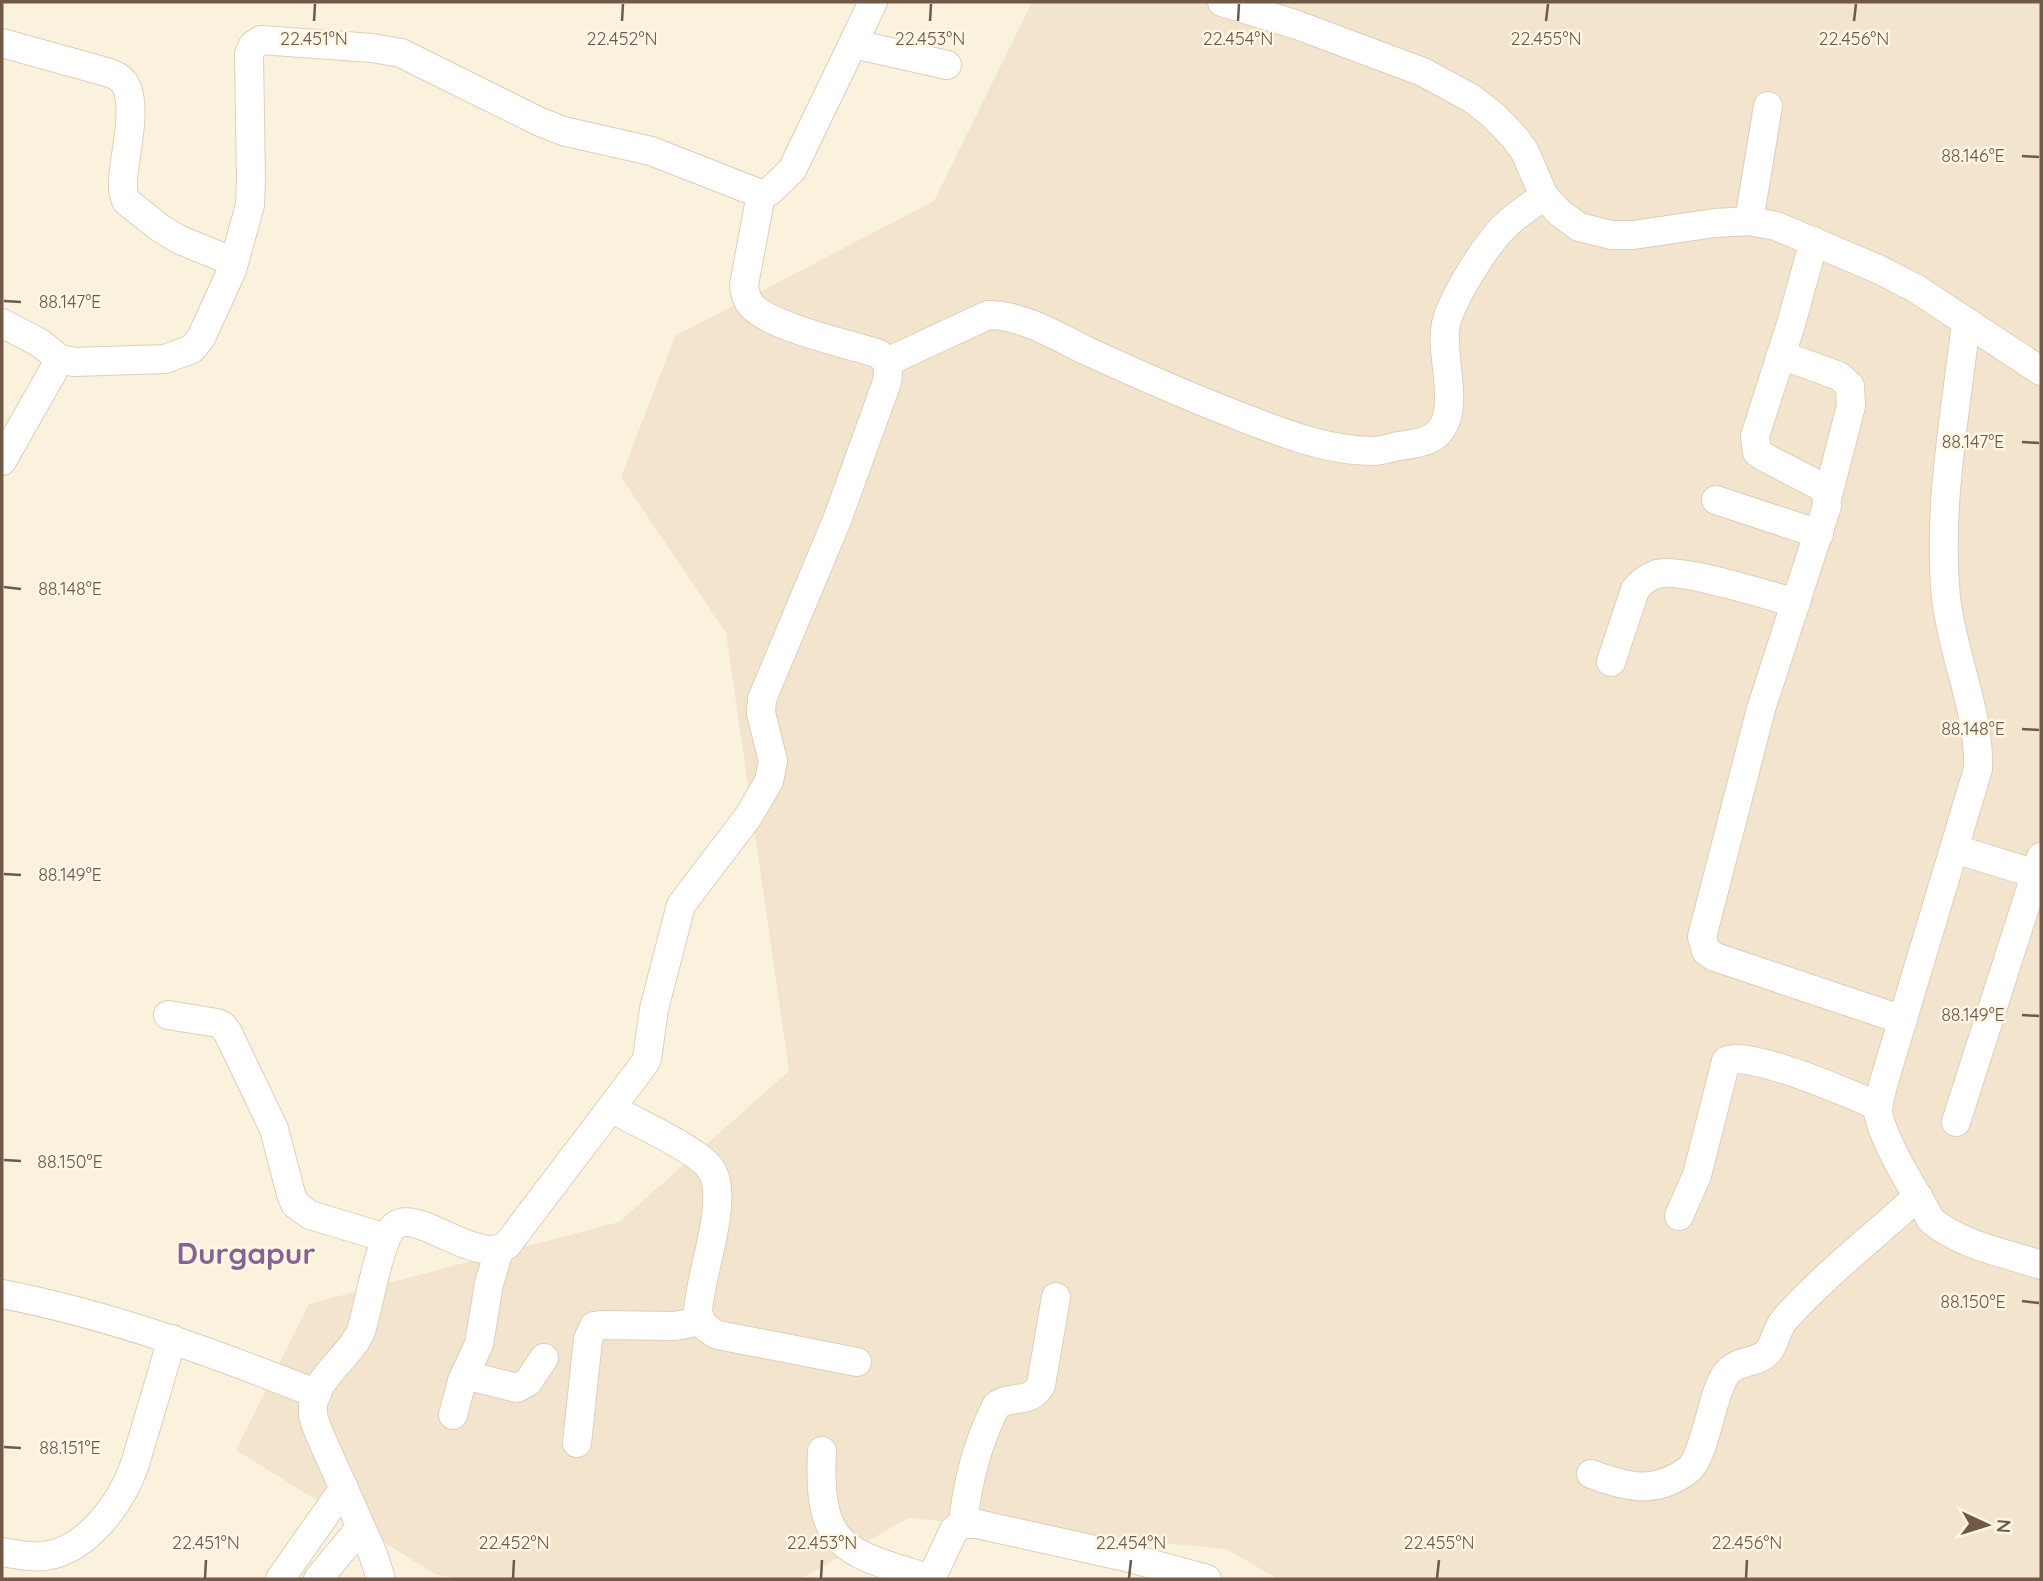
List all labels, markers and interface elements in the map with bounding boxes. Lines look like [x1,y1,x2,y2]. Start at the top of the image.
text: 22.451°N [280,27,348,50]
text: 22.452°N [586,27,658,50]
text: 22.453°N [895,27,965,50]
text: 22.454°N [1203,27,1273,50]
text: 22.455°N [1511,27,1581,50]
text: 22.456°N [1819,27,1889,50]
text: 88.146°E [1941,144,2005,167]
text: 88.147°E [39,290,101,313]
text: 88.147°E [1942,430,2004,453]
text: 88.148°E [38,577,102,600]
text: 88.148°E [1941,717,2005,740]
text: 88.149°E [38,863,102,886]
text: 88.149°E [1941,1003,2005,1026]
text: 88.150°E [37,1150,103,1173]
district label: Durgapur [177,1234,315,1272]
text: 88.150°E [1940,1290,2006,1313]
text: 88.151°E [39,1436,101,1459]
north arrow [1952,1490,2022,1560]
text: N [1992,1518,2016,1534]
text: 22.451°N [172,1531,240,1554]
text: 22.452°N [478,1531,550,1554]
text: 22.453°N [787,1531,857,1554]
text: 22.454°N [1096,1531,1166,1554]
text: 22.455°N [1404,1531,1474,1554]
text: 22.456°N [1712,1531,1782,1554]

